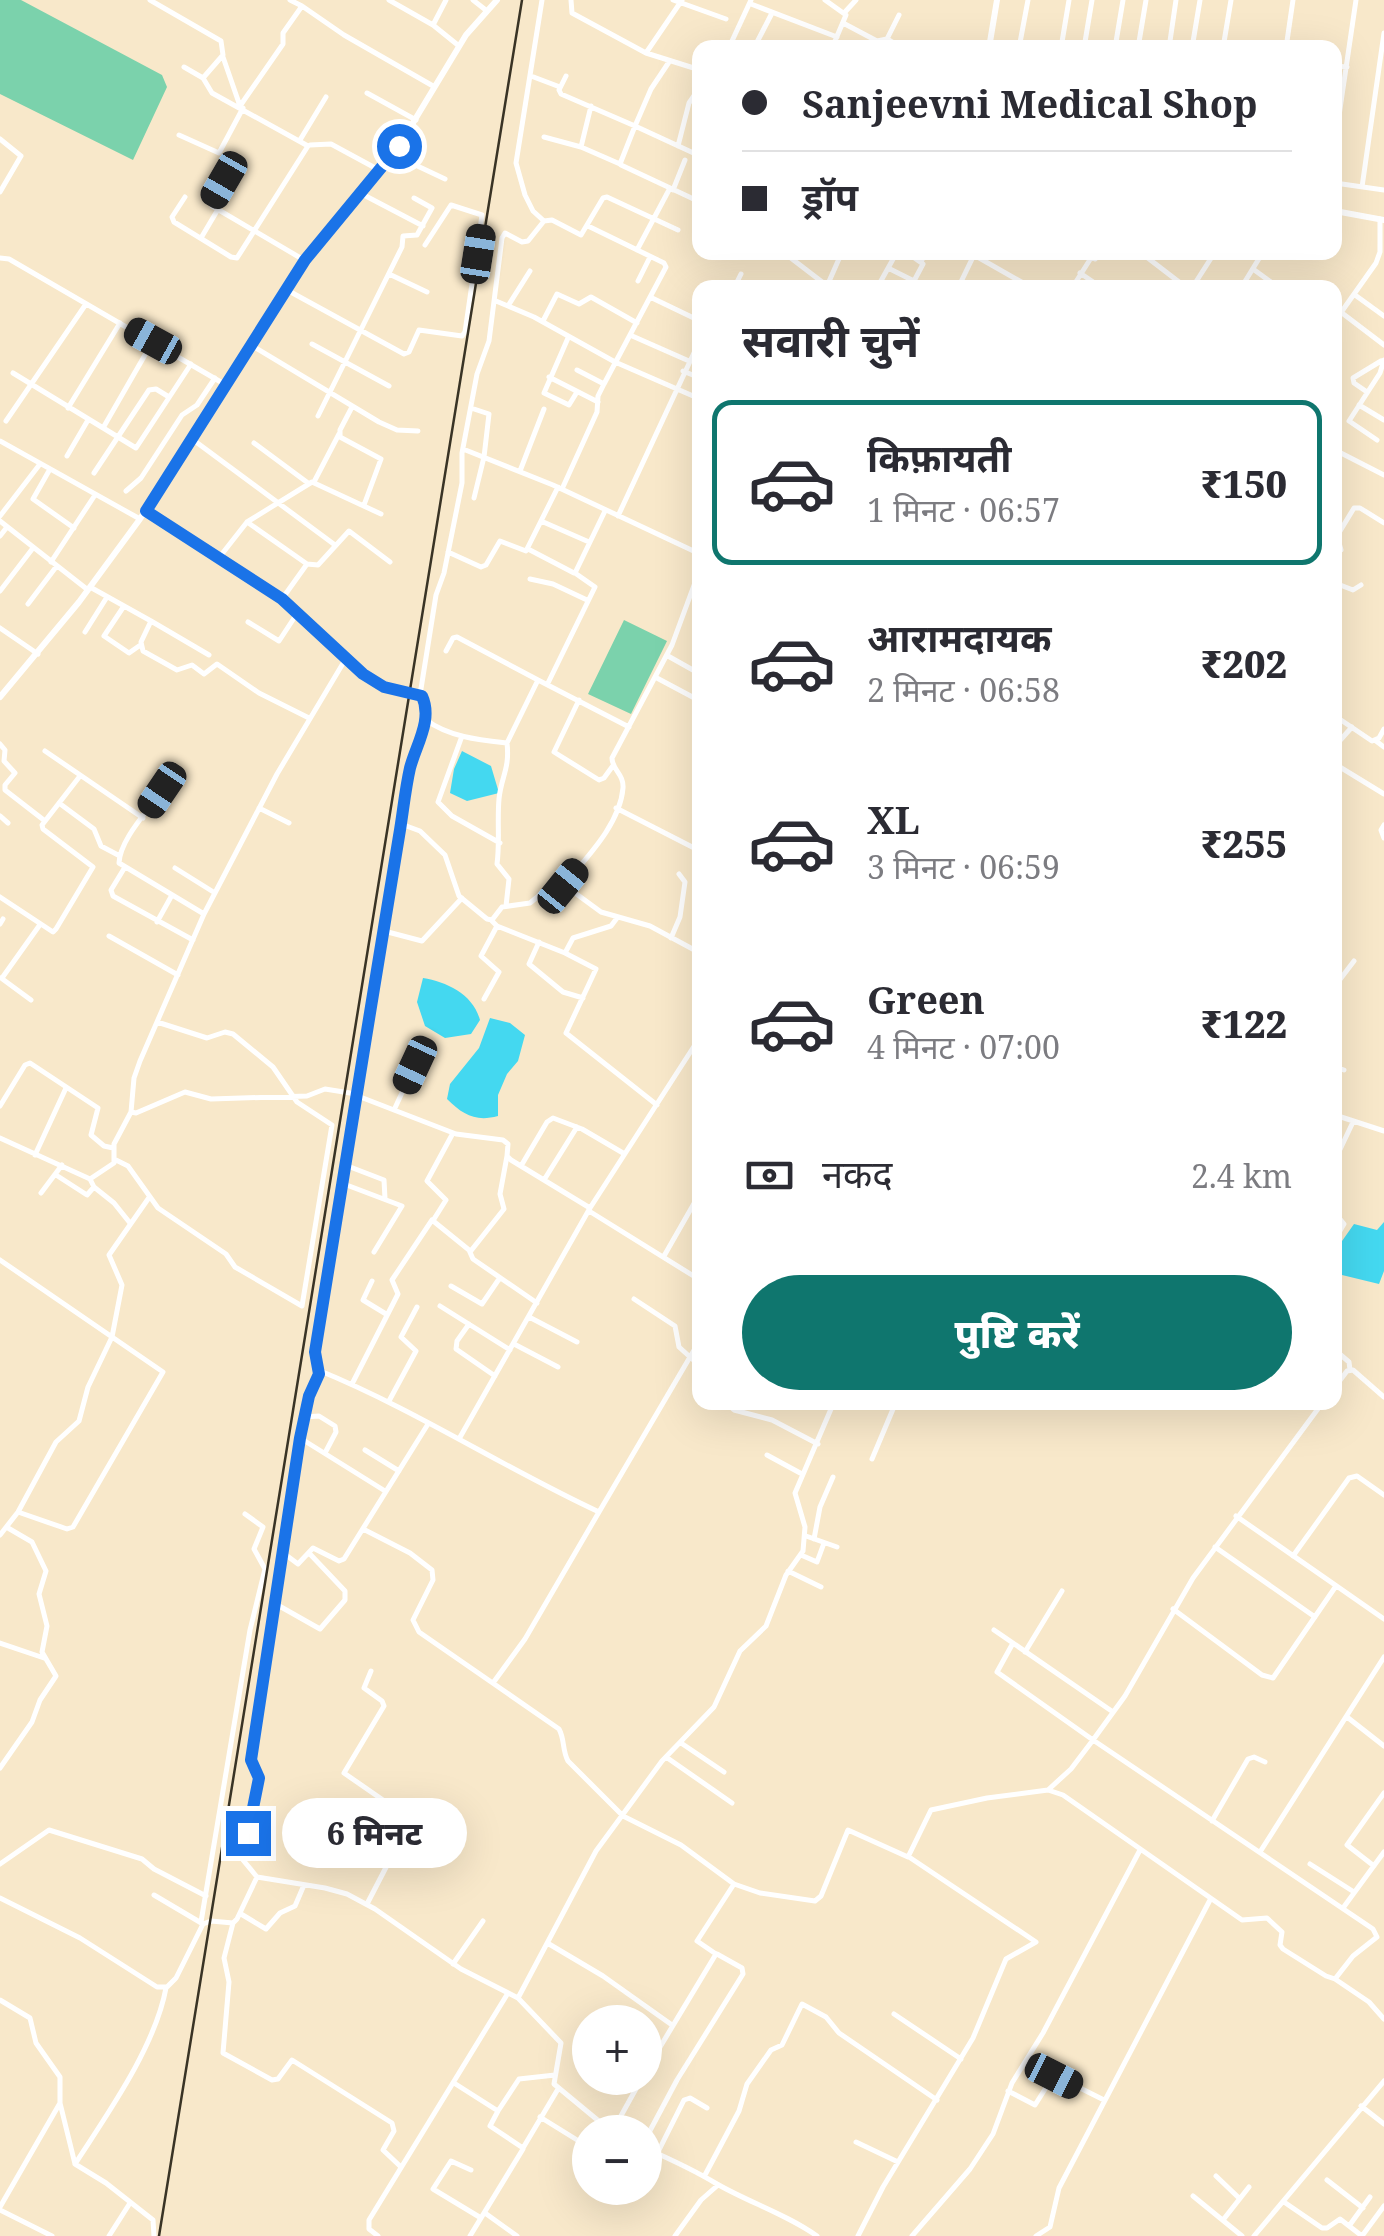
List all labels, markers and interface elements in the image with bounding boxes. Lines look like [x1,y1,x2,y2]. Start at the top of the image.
text: Sanjeevni Medical Shop [802,77,1258,129]
route start [377,124,422,169]
car [196,147,252,213]
text: ड्रॉप [802,170,858,222]
car [458,222,498,286]
text: सवारी चुनें [742,309,919,370]
car [119,313,187,369]
text: किफ़ायती [867,431,1011,483]
icon: car [747,438,837,528]
text: ₹150 [1201,457,1287,509]
text: 1 मिनट · 06:57 [867,488,1060,531]
text: आरामदायक [867,611,1051,663]
icon: car [747,618,837,708]
text: ₹202 [1201,637,1287,689]
text: 2 मिनट · 06:58 [867,668,1060,711]
car [133,757,191,823]
text: XL [867,793,920,845]
icon: car [747,798,837,888]
text: ₹255 [1201,817,1287,869]
text: 3 मिनट · 06:59 [867,845,1060,888]
car [532,853,594,919]
text: Green [867,973,985,1025]
icon: car [747,978,837,1068]
text: ₹122 [1201,997,1287,1049]
text: 4 मिनट · 07:00 [867,1025,1060,1068]
car [389,1031,441,1099]
text: नकद [822,1147,892,1199]
icon: cash [742,1148,797,1203]
text: 2.4 km [1191,1154,1292,1197]
button: पुष्टि करें [742,1275,1292,1390]
callout: 6 मिनट [283,1798,468,1868]
route end [226,1811,271,1856]
text: 6 मिनट [327,1811,422,1854]
map controls [572,2005,662,2205]
button: + [572,2005,662,2095]
car [1020,2049,1088,2103]
button: − [572,2115,662,2205]

